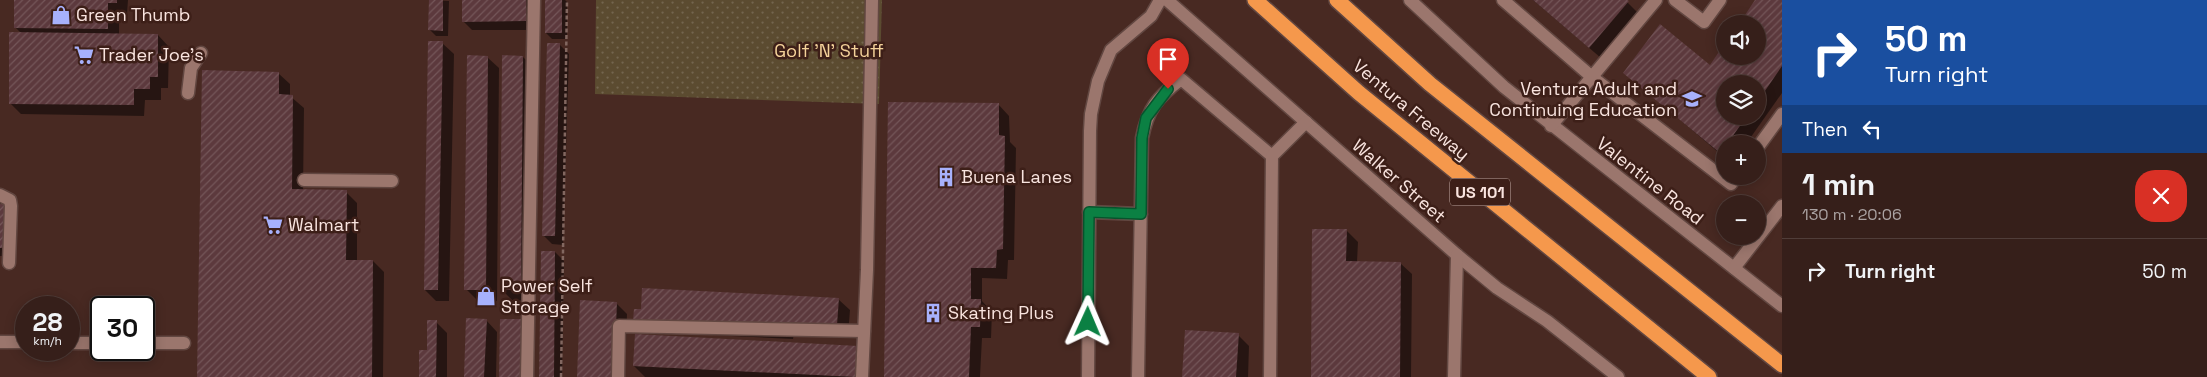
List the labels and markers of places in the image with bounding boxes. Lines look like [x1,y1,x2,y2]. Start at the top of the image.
place label: Green Thumb [76,3,190,26]
shop icon: Green Thumb [50,4,72,26]
pin [1147,38,1189,89]
place label: Trader Joe's [99,43,204,66]
supermarket icon: Trader Joe's [73,44,95,66]
place label: Ventura Adult and Continuing Education [1489,77,1677,121]
school or university icon: Ventura Adult and Continuing Education [1681,88,1703,110]
place label: Buena Lanes [961,165,1072,188]
building icon: Buena Lanes [935,166,957,188]
place label: Walmart [288,213,359,236]
supermarket icon: Walmart [262,214,284,236]
place label: Power Self Storage [501,274,593,318]
shop icon: Power Self Storage [475,285,497,307]
place label: Skating Plus [948,301,1054,324]
building icon: Skating Plus [922,302,944,324]

